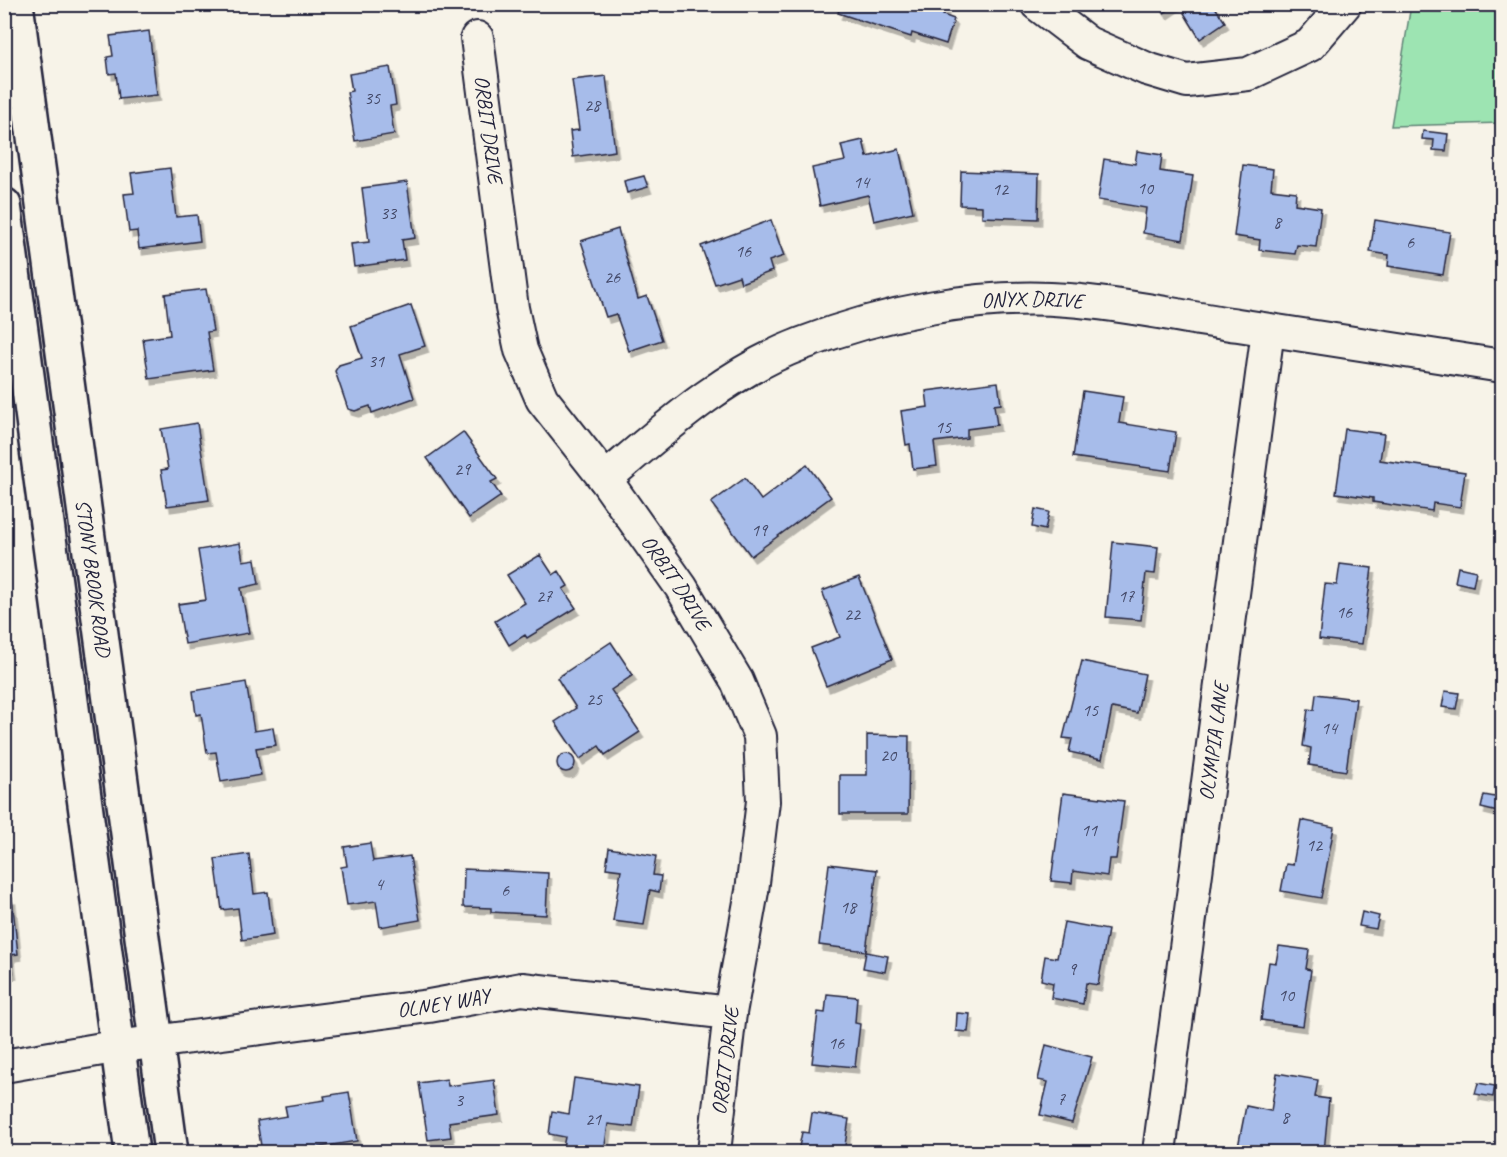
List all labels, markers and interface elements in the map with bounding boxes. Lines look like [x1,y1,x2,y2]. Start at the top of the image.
street label: ORBIT DRIVE [469,74,509,187]
house number: 35 [364,87,381,109]
house number: 28 [584,94,602,116]
house number: 14 [853,171,871,193]
house number: 10 [1137,177,1155,199]
house number: 12 [992,178,1010,200]
house number: 33 [380,202,398,224]
house number: 8 [1273,211,1283,233]
house number: 6 [1406,231,1415,253]
house number: 16 [735,240,752,262]
house number: 26 [604,266,621,288]
street label: ONYX DRIVE [980,285,1087,314]
house number: 31 [368,350,385,372]
house number: 15 [935,416,952,438]
house number: 29 [454,458,472,480]
street label: STONY BROOK ROAD [70,498,117,660]
house number: 19 [751,519,769,541]
street label: ORBIT DRIVE [636,530,718,637]
house number: 27 [536,585,553,607]
house number: 17 [1118,585,1135,607]
house number: 16 [1336,601,1353,623]
house number: 22 [844,603,862,625]
street label: OLYMPIA LANE [1193,679,1234,802]
house number: 25 [586,688,603,710]
house number: 15 [1082,699,1099,721]
house number: 14 [1321,717,1339,739]
house number: 20 [880,744,898,766]
house number: 11 [1081,819,1098,841]
house number: 12 [1306,834,1324,856]
house number: 4 [375,873,385,895]
house number: 6 [501,879,510,901]
house number: 18 [840,896,858,918]
house number: 9 [1068,958,1078,980]
street label: OLNEY WAY [396,982,495,1023]
house number: 10 [1278,984,1296,1006]
street label: ORBIT DRIVE [706,1003,745,1116]
house number: 16 [828,1032,845,1054]
house number: 7 [1057,1088,1066,1110]
house number: 3 [455,1089,465,1111]
house number: 8 [1281,1106,1291,1128]
house number: 21 [585,1108,602,1130]

